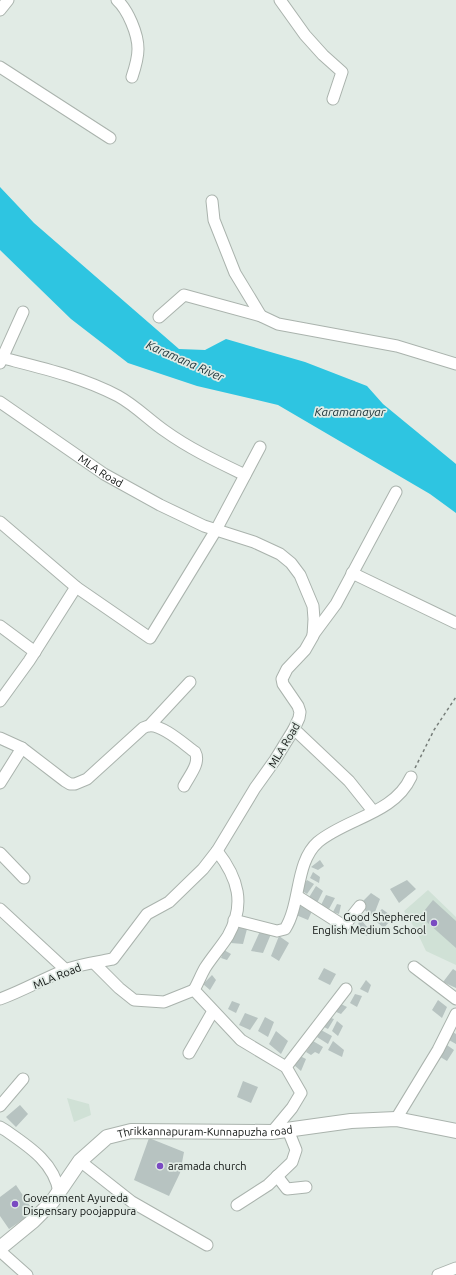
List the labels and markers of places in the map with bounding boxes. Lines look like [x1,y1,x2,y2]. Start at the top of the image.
place label: Good Shephered English Medium School [312,911,426,936]
marker: Good Shephered English Medium School [429,918,439,928]
place label: aramada church [168,1160,246,1172]
marker: aramada church [155,1161,165,1171]
place label: Government Ayureda Dispensary poojappura [23,1192,136,1217]
marker: Government Ayureda Dispensary poojappura [10,1199,20,1209]

